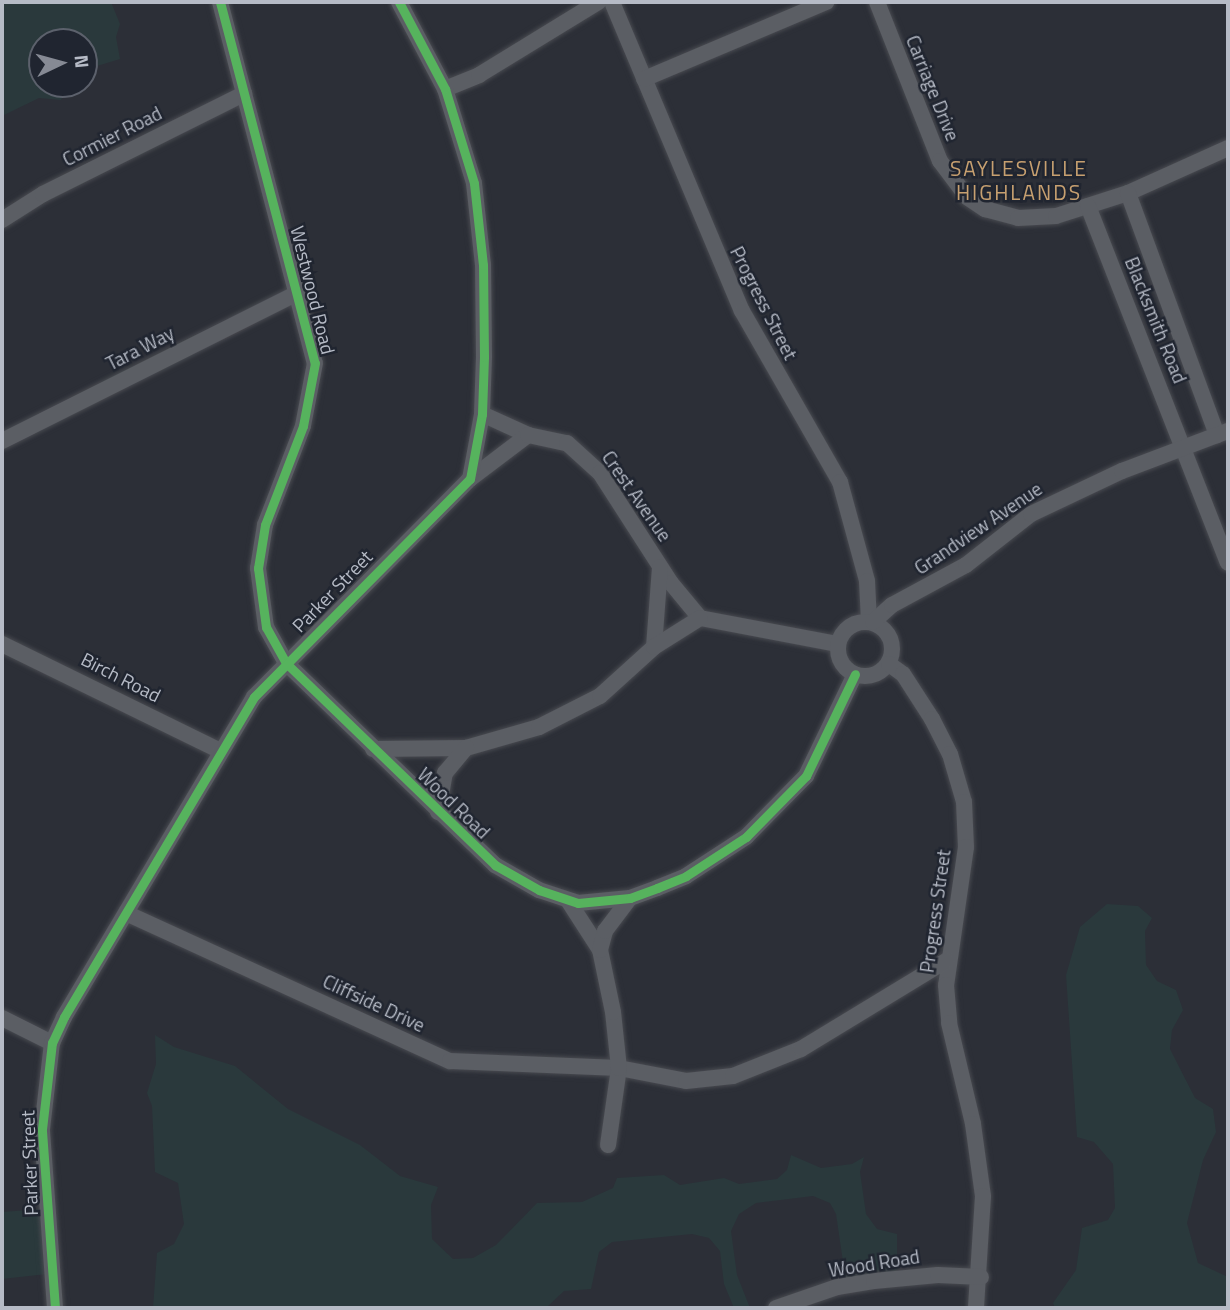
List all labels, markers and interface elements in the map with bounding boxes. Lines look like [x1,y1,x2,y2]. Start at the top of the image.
north arrow [28,28,98,98]
street label: Carriage Drive [901,32,965,144]
text: N [67,53,97,69]
street label: Cormier Road [59,101,165,171]
district label: SAYLESVILLE HIGHLANDS [951,155,1087,205]
street label: Westwood Road [286,224,340,356]
street label: Progress Street [726,242,802,364]
street label: Blacksmith Road [1120,254,1192,386]
street label: Tara Way [102,321,178,375]
street label: Crest Avenue [597,446,677,546]
street label: Grandview Avenue [910,477,1046,579]
street label: Parker Street [287,545,377,637]
street label: Birch Road [77,647,165,707]
street label: Wood Road [413,763,495,843]
street label: Progress Street [915,848,955,974]
street label: Cliffside Drive [319,969,429,1037]
street label: Parker Street [16,1110,42,1216]
street label: Wood Road [827,1245,921,1281]

